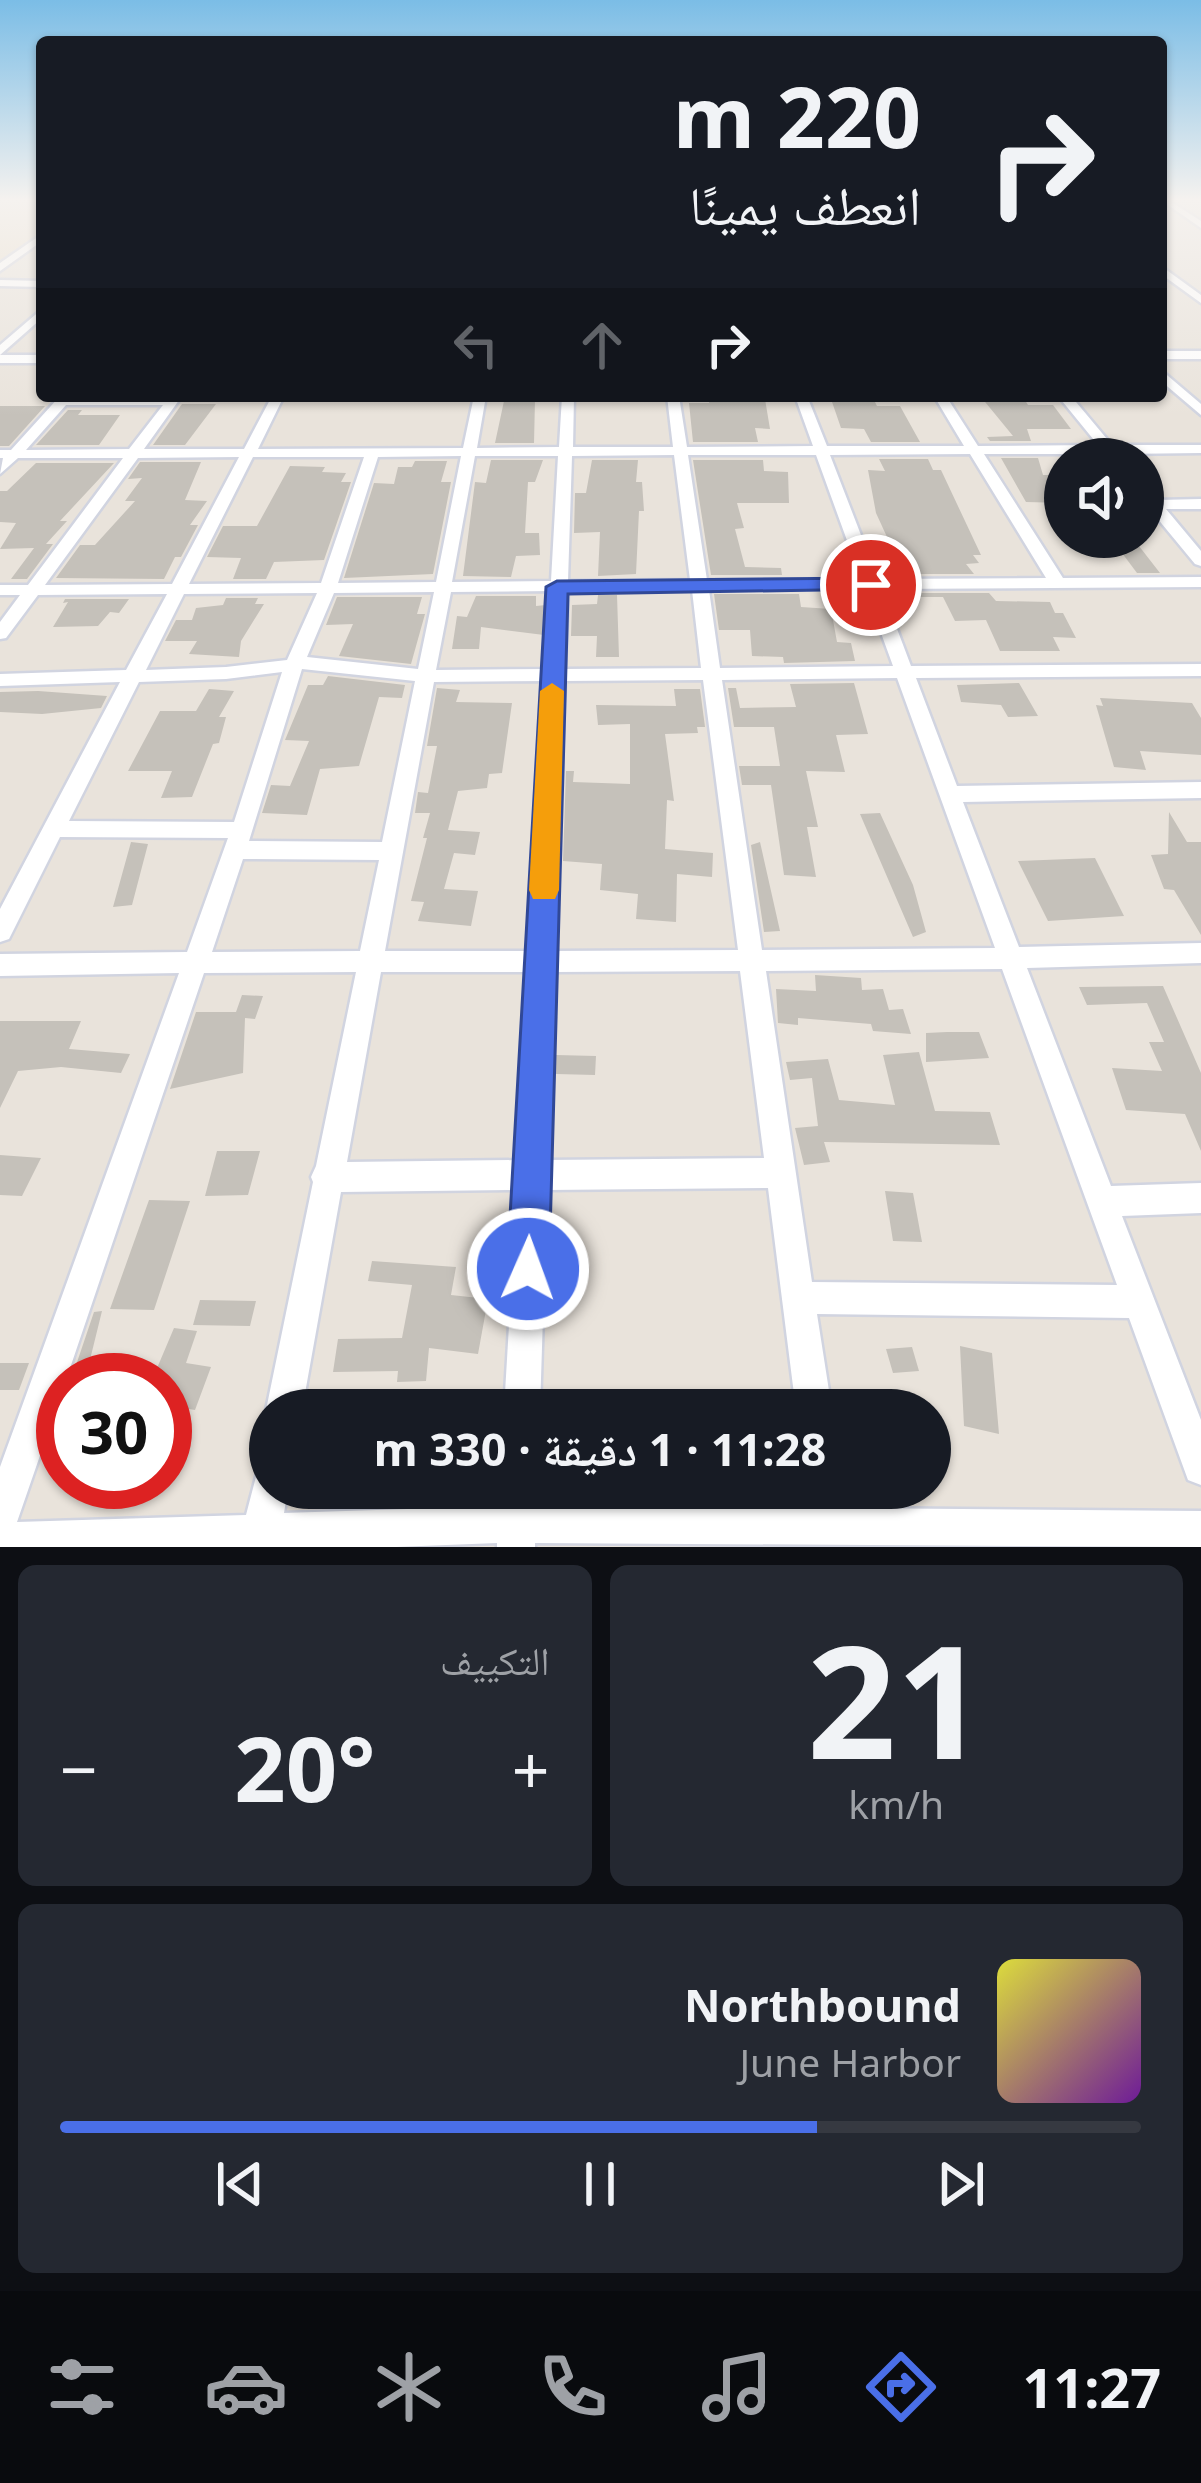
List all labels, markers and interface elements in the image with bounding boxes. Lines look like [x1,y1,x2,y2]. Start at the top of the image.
text: 220 m [673,58,921,173]
icon: right [963,84,1119,240]
text: انعطف يمينًا [689,167,921,241]
icon: left [443,312,509,378]
icon: ahead [569,312,635,378]
icon: right [695,312,761,378]
map controls [1044,438,1164,558]
button: sound [1044,438,1164,558]
pin [820,534,922,636]
icon: arrive [838,552,904,618]
position arrow [465,1206,591,1332]
speed limit sign: 30 [36,1353,192,1509]
text: 11:28 · 1 دقيقة · 330 m [374,1418,826,1479]
text: 21 [807,1592,985,1805]
text: التكييف [440,1633,550,1686]
text: 20° [234,1706,375,1828]
text: − [60,1723,98,1813]
text: + [512,1723,550,1813]
text: km/h [848,1777,944,1830]
text: Northbound [684,1974,961,2035]
text: June Harbor [739,2035,961,2088]
icon: previous [207,2151,273,2217]
icon: pause [567,2151,633,2217]
icon: next [928,2151,994,2217]
icon: filters [40,2345,124,2429]
icon: car [204,2345,288,2429]
icon: climate [367,2345,451,2429]
icon: phone [531,2345,615,2429]
icon: music [695,2345,779,2429]
icon: directions [859,2345,943,2429]
text: 11:27 [1022,2350,1161,2424]

